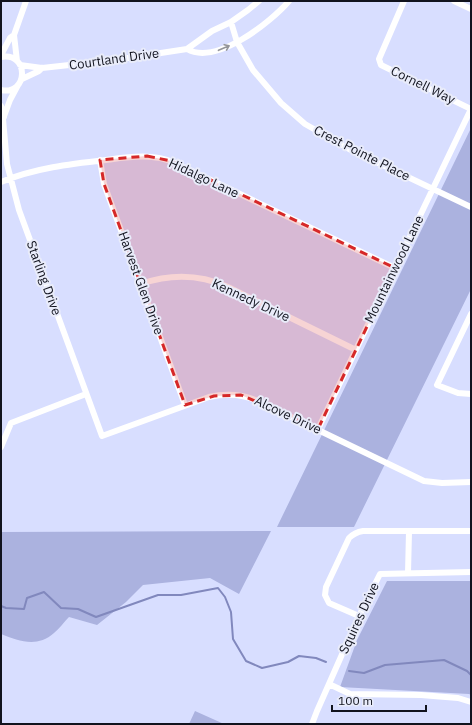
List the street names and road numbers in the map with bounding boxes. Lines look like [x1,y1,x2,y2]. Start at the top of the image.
street label: Courtland Drive [68,44,160,74]
street label: Cornell Way [388,62,458,108]
street label: Crest Pointe Place [311,121,413,185]
street label: Hidalgo Lane [166,154,242,202]
street label: Mountainwood Lane [361,212,427,326]
street label: Harvest Glen Drive [114,229,168,337]
street label: Starling Drive [23,238,65,318]
street label: Kennedy Drive [209,274,293,326]
street label: Alcove Drive [252,392,324,438]
street label: Squires Drive [335,579,383,657]

